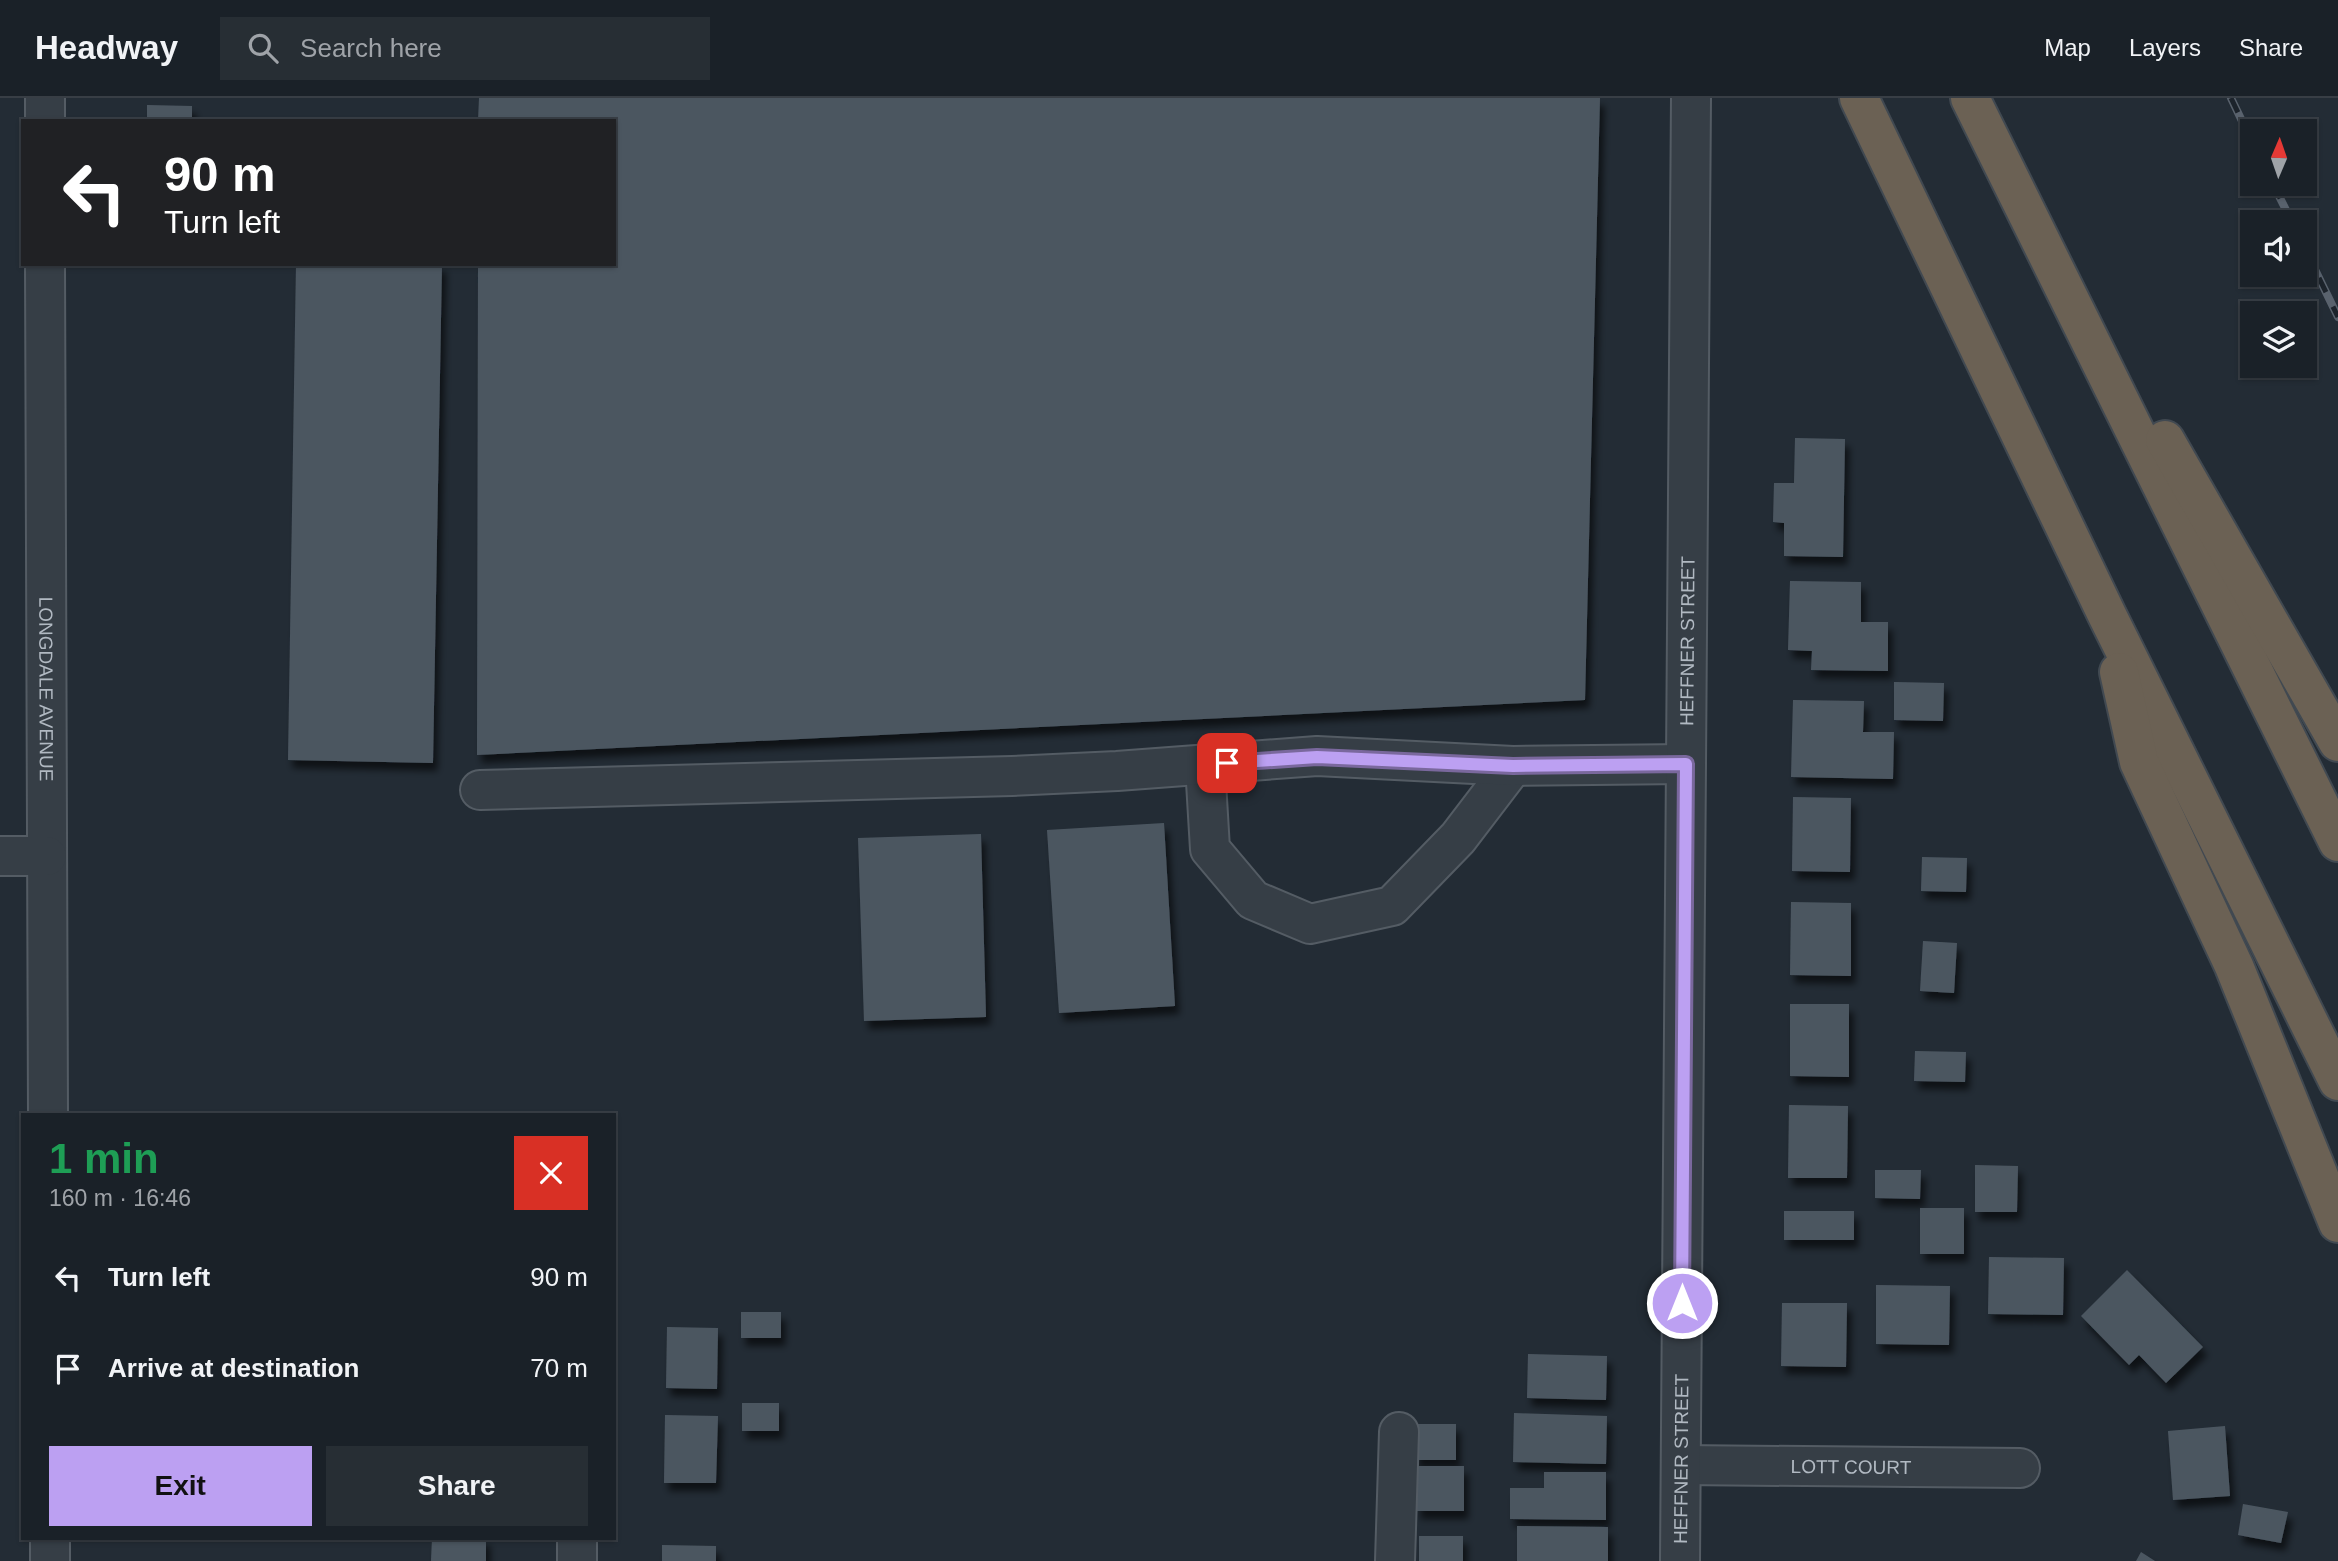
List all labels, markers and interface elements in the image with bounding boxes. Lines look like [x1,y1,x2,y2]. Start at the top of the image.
search box [220,17,710,80]
text: Headway [35,29,178,66]
icon: search [244,29,282,67]
text: Search here [300,33,442,63]
text: Map [2044,34,2091,61]
text: Layers [2129,34,2201,61]
text: Share [2239,34,2303,61]
north arrow [2240,119,2317,196]
map controls [2240,119,2317,378]
icon: left [49,147,140,238]
text: 90 m [164,147,276,201]
text: Turn left [164,204,280,240]
button: sound [2240,210,2317,287]
button: layers [2240,301,2317,378]
street label: HEFFNER STREET [1676,556,1698,726]
street label: LONGDALE AVENUE [36,597,57,781]
pin [1197,733,1257,793]
icon: arrive [1208,744,1246,782]
text: 1 min [49,1135,159,1182]
button: close [514,1136,588,1210]
text: 160 m · 16:46 [49,1185,191,1211]
icon: left [49,1259,87,1297]
text: Turn left [108,1262,210,1292]
text: 90 m [530,1262,588,1292]
position arrow [1645,1266,1719,1340]
icon: arrive [49,1350,87,1388]
text: Arrive at destination [108,1353,359,1383]
text: 70 m [530,1353,588,1383]
street label: HEFFNER STREET [1670,1373,1692,1544]
button: Exit [49,1446,312,1526]
button: Share [326,1446,588,1526]
street label: LOTT COURT [1791,1455,1912,1478]

